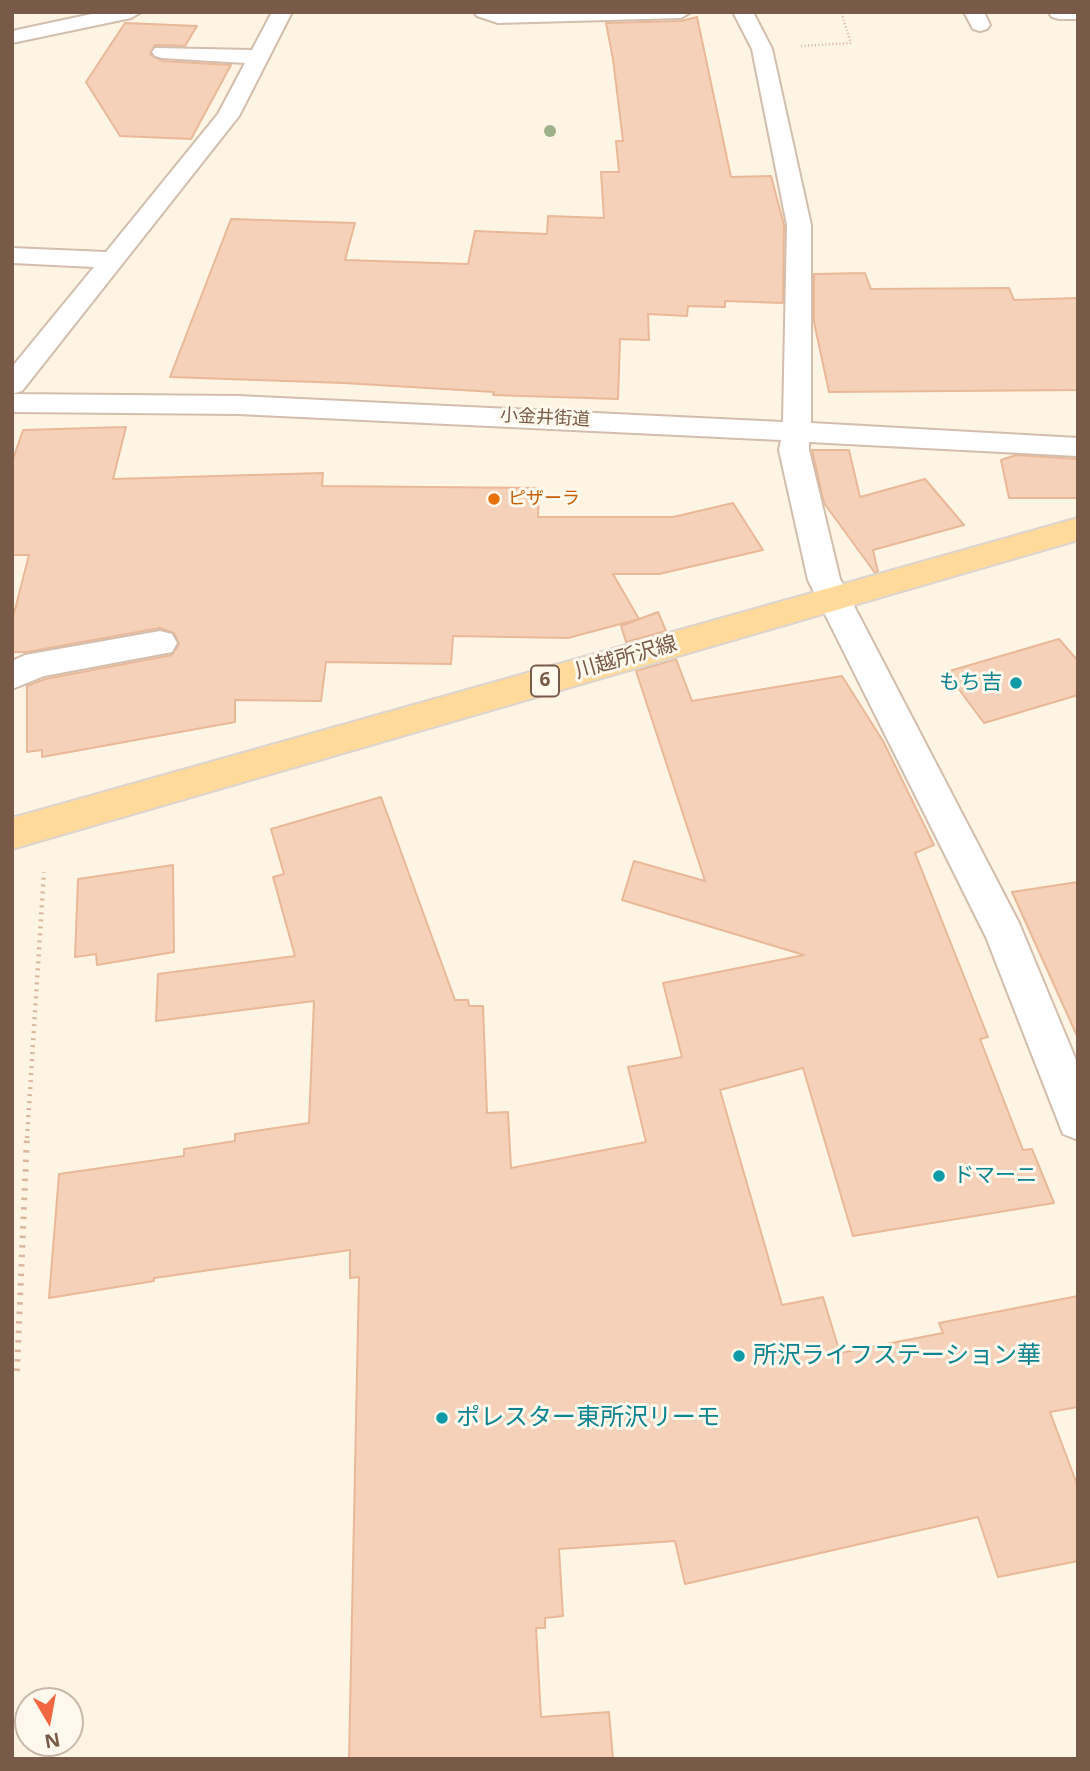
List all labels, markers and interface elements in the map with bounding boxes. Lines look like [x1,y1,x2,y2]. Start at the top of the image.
street label: 小金井街道 [499,405,591,431]
place label: ピザーラ [508,488,580,510]
marker: ピザーラ [486,491,502,507]
street label: 川越所沢線 [572,631,680,685]
road number: 6 [531,666,559,696]
place label: もち吉 [939,670,1002,696]
marker: もち吉 [1008,675,1024,691]
place label: ドマーニ [953,1163,1037,1189]
marker: ドマーニ [931,1168,947,1184]
place label: 所沢ライフステーション華 [753,1342,1041,1370]
marker: 所沢ライフステーション華 [731,1348,747,1364]
place label: ポレスター東所沢リーモ [456,1404,720,1432]
marker: ポレスター東所沢リーモ [434,1410,450,1426]
north arrow [14,1687,84,1757]
text: N [42,1727,62,1755]

